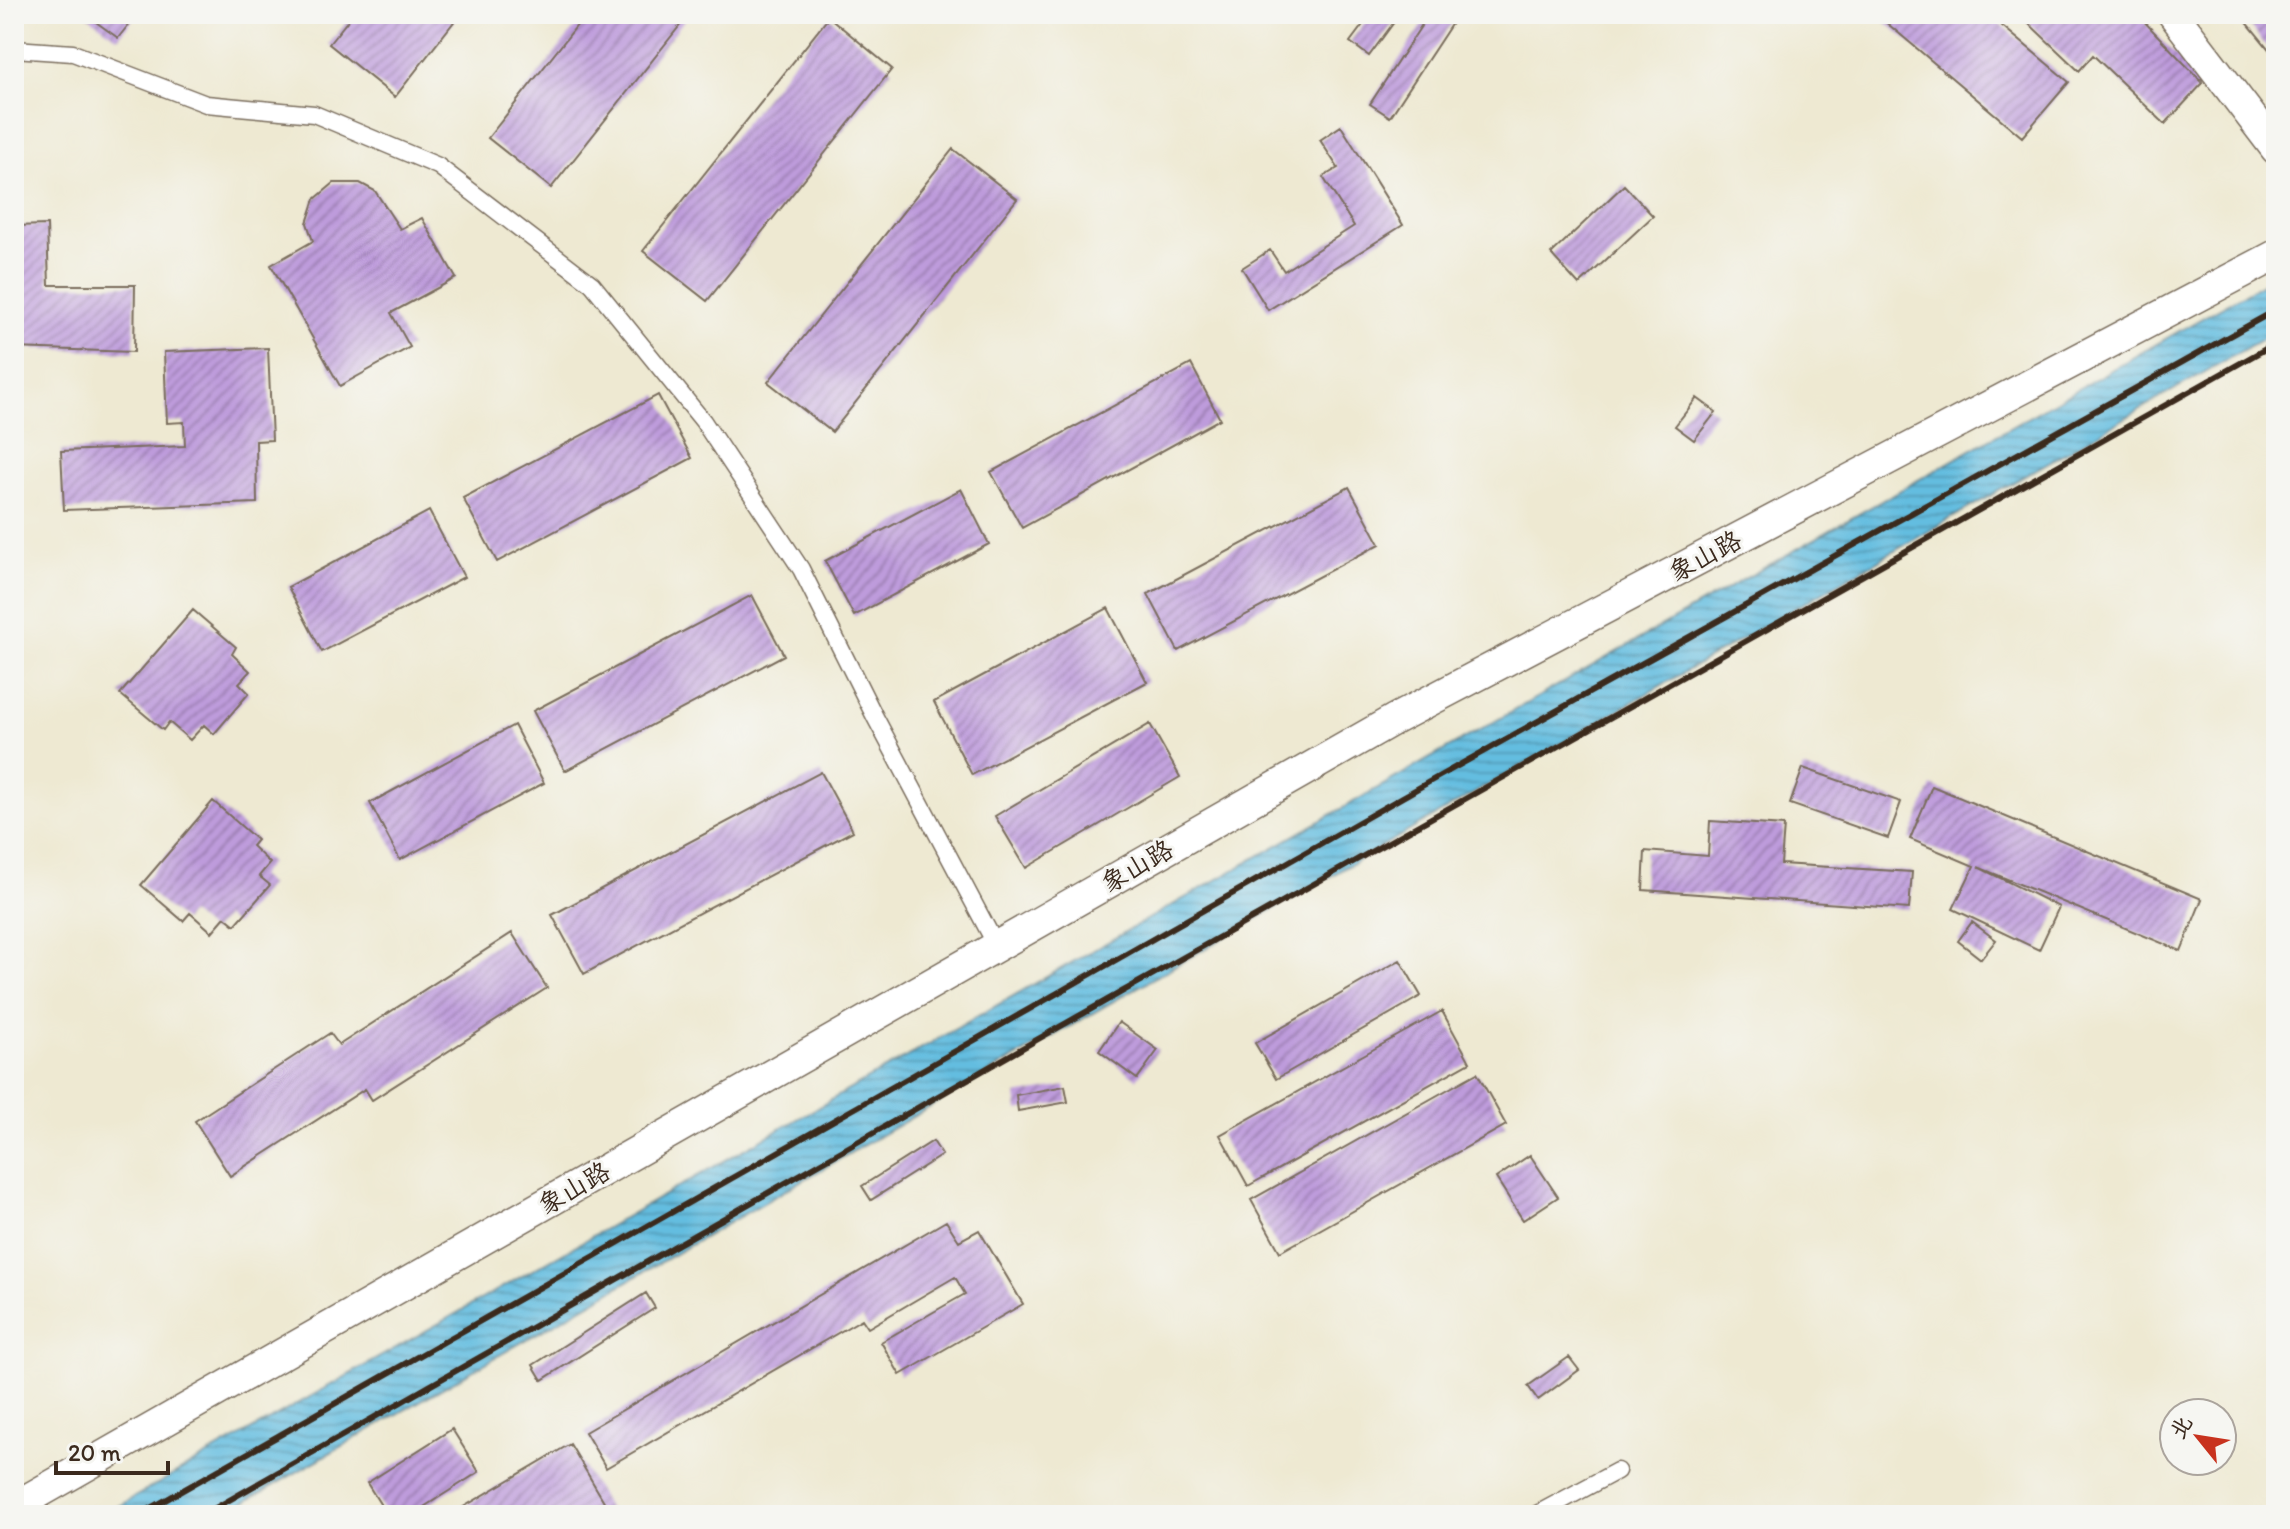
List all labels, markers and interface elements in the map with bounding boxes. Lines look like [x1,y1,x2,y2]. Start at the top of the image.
street label: 象山路 [1663,524,1747,588]
street label: 象山路 [1095,833,1179,899]
street label: 象山路 [532,1155,616,1221]
north arrow [2158,1397,2238,1477]
text: 北 [2164,1411,2198,1444]
scale bar [56,1425,168,1475]
text: 20 m [68,1438,121,1467]

